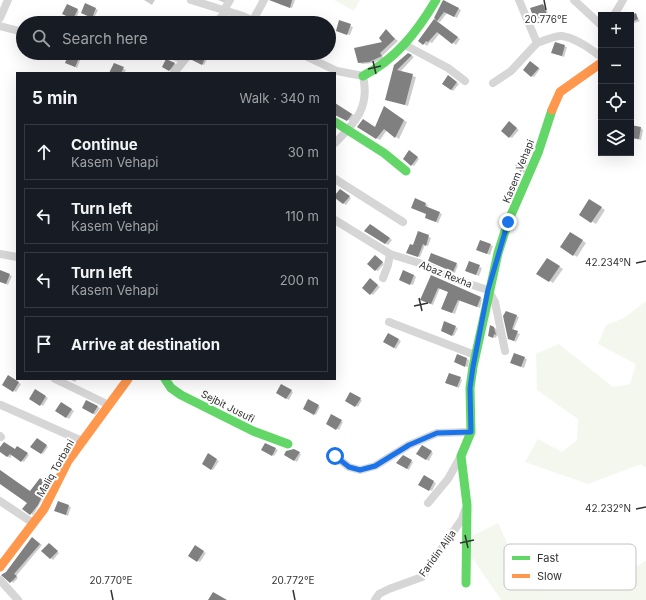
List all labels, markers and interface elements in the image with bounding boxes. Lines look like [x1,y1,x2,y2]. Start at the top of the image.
map controls [598,12,634,156]
button: + [598,12,634,48]
text: 20.776°E [524,13,568,25]
search box [16,16,336,60]
icon: search [30,27,52,49]
text: Search here [62,29,148,48]
button: − [598,48,634,84]
button: locate [598,84,634,120]
text: 5 min [32,88,78,108]
text: Walk · 340 m [240,90,320,106]
button: layers [598,120,634,156]
text: Continue [71,135,138,154]
street label: Kasem Vehapi [500,138,536,204]
icon: ahead [33,141,55,163]
text: 30 m [288,144,319,160]
text: Kasem Vehapi [71,154,159,170]
text: Turn left [71,199,132,218]
icon: left [33,205,55,227]
text: 110 m [285,208,319,224]
route end [499,213,517,231]
text: Kasem Vehapi [71,218,159,234]
text: 42.234°N [585,256,631,268]
street label: Abaz Rexha [418,258,474,290]
text: Turn left [71,263,132,282]
icon: left [33,269,55,291]
text: 200 m [280,272,319,288]
text: Kasem Vehapi [71,282,159,298]
icon: arrive [33,333,55,355]
text: Arrive at destination [71,335,220,354]
street label: Sejbit Jusufi [199,387,257,425]
street label: Maliq Torbani [34,437,76,499]
route start [326,447,344,465]
text: 42.232°N [585,502,631,514]
street label: Faridin Alija [416,527,458,579]
legend [504,544,636,590]
text: Fast [537,551,559,565]
text: Slow [537,569,562,583]
text: 20.770°E [89,574,133,586]
text: 20.772°E [271,574,315,586]

